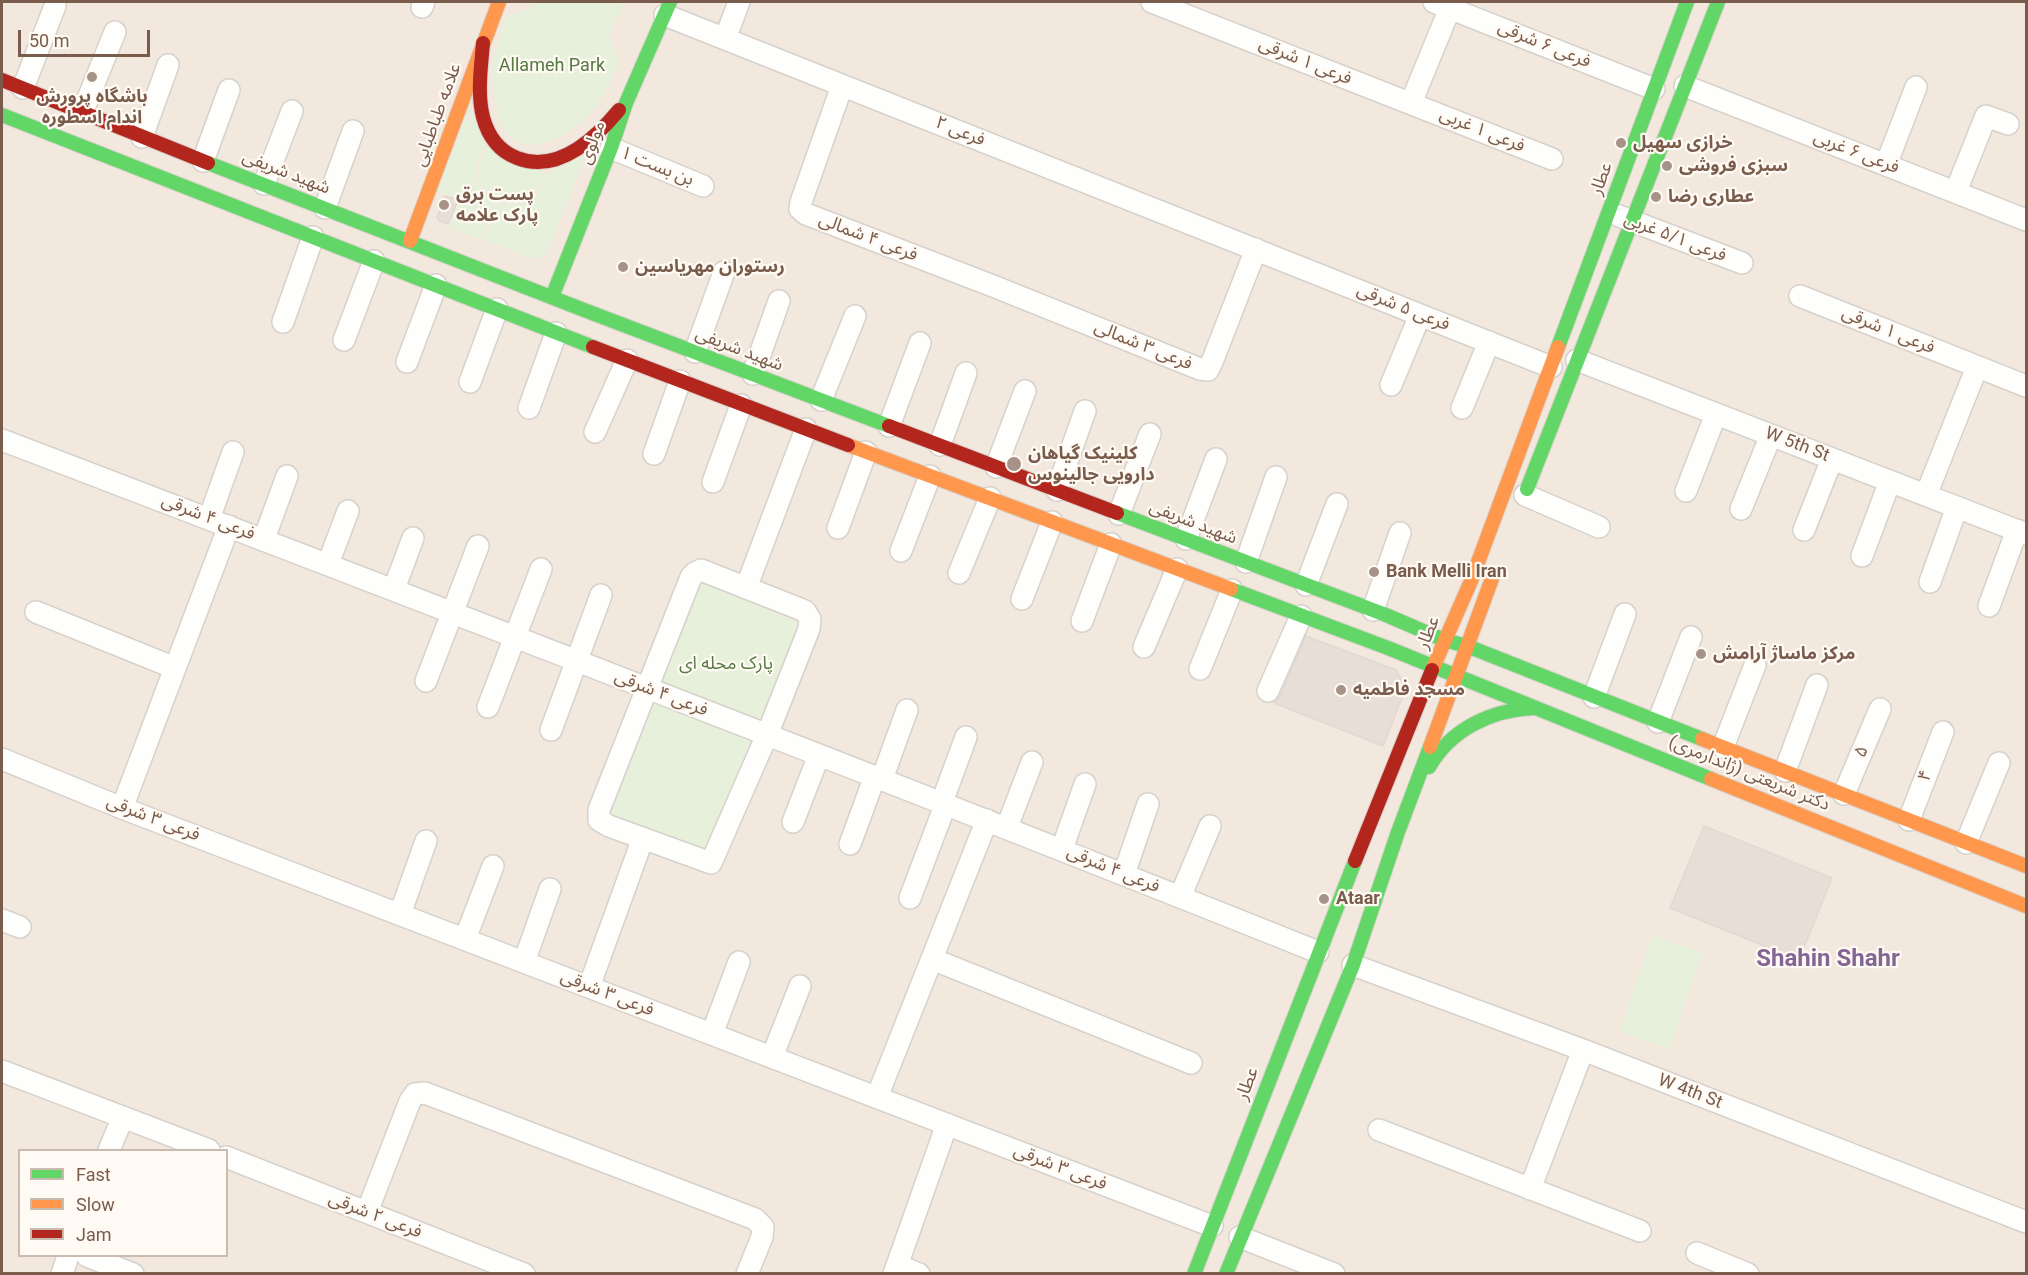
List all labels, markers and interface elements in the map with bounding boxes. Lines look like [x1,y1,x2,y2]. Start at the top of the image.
street label: فرعی ۶ شرقی [1494,17,1594,73]
scale bar [21,18,153,56]
text: 50 m [29,30,69,51]
street label: فرعی ۱ شرقی [1255,34,1355,90]
park label: Allameh Park [499,55,605,77]
street label: علامه طباطبایی [409,60,467,170]
marker: باشگاه پرورش اندام اسطوره [85,70,99,84]
place label: باشگاه پرورش اندام اسطوره [36,86,148,128]
street label: فرعی ۱ غربی [1436,104,1528,158]
street label: فرعی ۲ [932,112,988,152]
street label: مولوی [575,118,611,168]
street label: فرعی ۶ غربی [1810,127,1902,179]
place label: خرازی سهیل [1633,132,1732,154]
marker: خرازی سهیل [1614,136,1628,150]
street label: بن بست ۱ [617,143,697,191]
street label: شهید شریفی [239,146,333,200]
place label: سبزی فروشی [1679,155,1788,177]
street label: عطار [1586,159,1618,199]
marker: سبزی فروشی [1660,159,1674,173]
place label: پست برق پارک علامه [456,184,538,226]
place label: عطاری رضا [1668,186,1754,208]
marker: عطاری رضا [1649,190,1663,204]
marker: پست برق پارک علامه [437,198,451,212]
street label: فرعی ۴ شمالی [816,209,920,267]
street label: فرعی ۵/۱ غربی [1621,209,1729,267]
place label: رستوران مهریاسین [635,256,785,278]
marker: رستوران مهریاسین [616,260,630,274]
street label: فرعی ۵ شرقی [1353,280,1453,336]
street label: فرعی ۱ شرقی [1838,303,1938,359]
street label: فرعی ۳ شمالی [1091,317,1195,375]
street label: شهید شریفی [692,323,786,377]
street label: W 5th St [1762,423,1832,467]
place label: کلینیک گیاهان دارویی جالینوس [1028,443,1155,486]
marker: کلینیک گیاهان دارویی جالینوس [1005,455,1023,473]
street label: فرعی ۴ شرقی [158,490,258,546]
street label: شهید شریفی [1146,496,1240,550]
place label: Bank Melli Iran [1386,561,1507,583]
marker: Bank Melli Iran [1367,565,1381,579]
street label: عطار [1413,613,1445,653]
place label: مرکز ماساژ آرامش [1713,643,1856,665]
marker: مرکز ماساژ آرامش [1694,647,1708,661]
park label: پارک محله ای [679,653,773,675]
street label: فرعی ۴ شرقی [611,666,711,722]
place label: مسجد فاطمیه [1353,679,1465,701]
marker: مسجد فاطمیه [1334,683,1348,697]
street label: دکتر شریعتی (ژاندارمری) [1665,732,1833,816]
street label: ۵ [1850,743,1874,761]
street label: ۴ [1914,767,1938,785]
street label: فرعی ۳ شرقی [103,791,203,847]
street label: فرعی ۴ شرقی [1063,842,1163,898]
place label: Ataar [1336,888,1380,910]
marker: Ataar [1317,892,1331,906]
district label: Shahin Shahr [1756,946,1900,974]
street label: فرعی ۳ شرقی [557,966,657,1022]
street label: عطار [1232,1064,1264,1104]
street label: W 4th St [1655,1070,1725,1114]
street label: فرعی ۳ شرقی [1010,1140,1110,1196]
legend [18,1149,228,1257]
text: Fast [76,1164,111,1185]
street label: فرعی ۲ شرقی [325,1188,425,1244]
text: Slow [76,1194,115,1215]
text: Jam [76,1224,112,1245]

